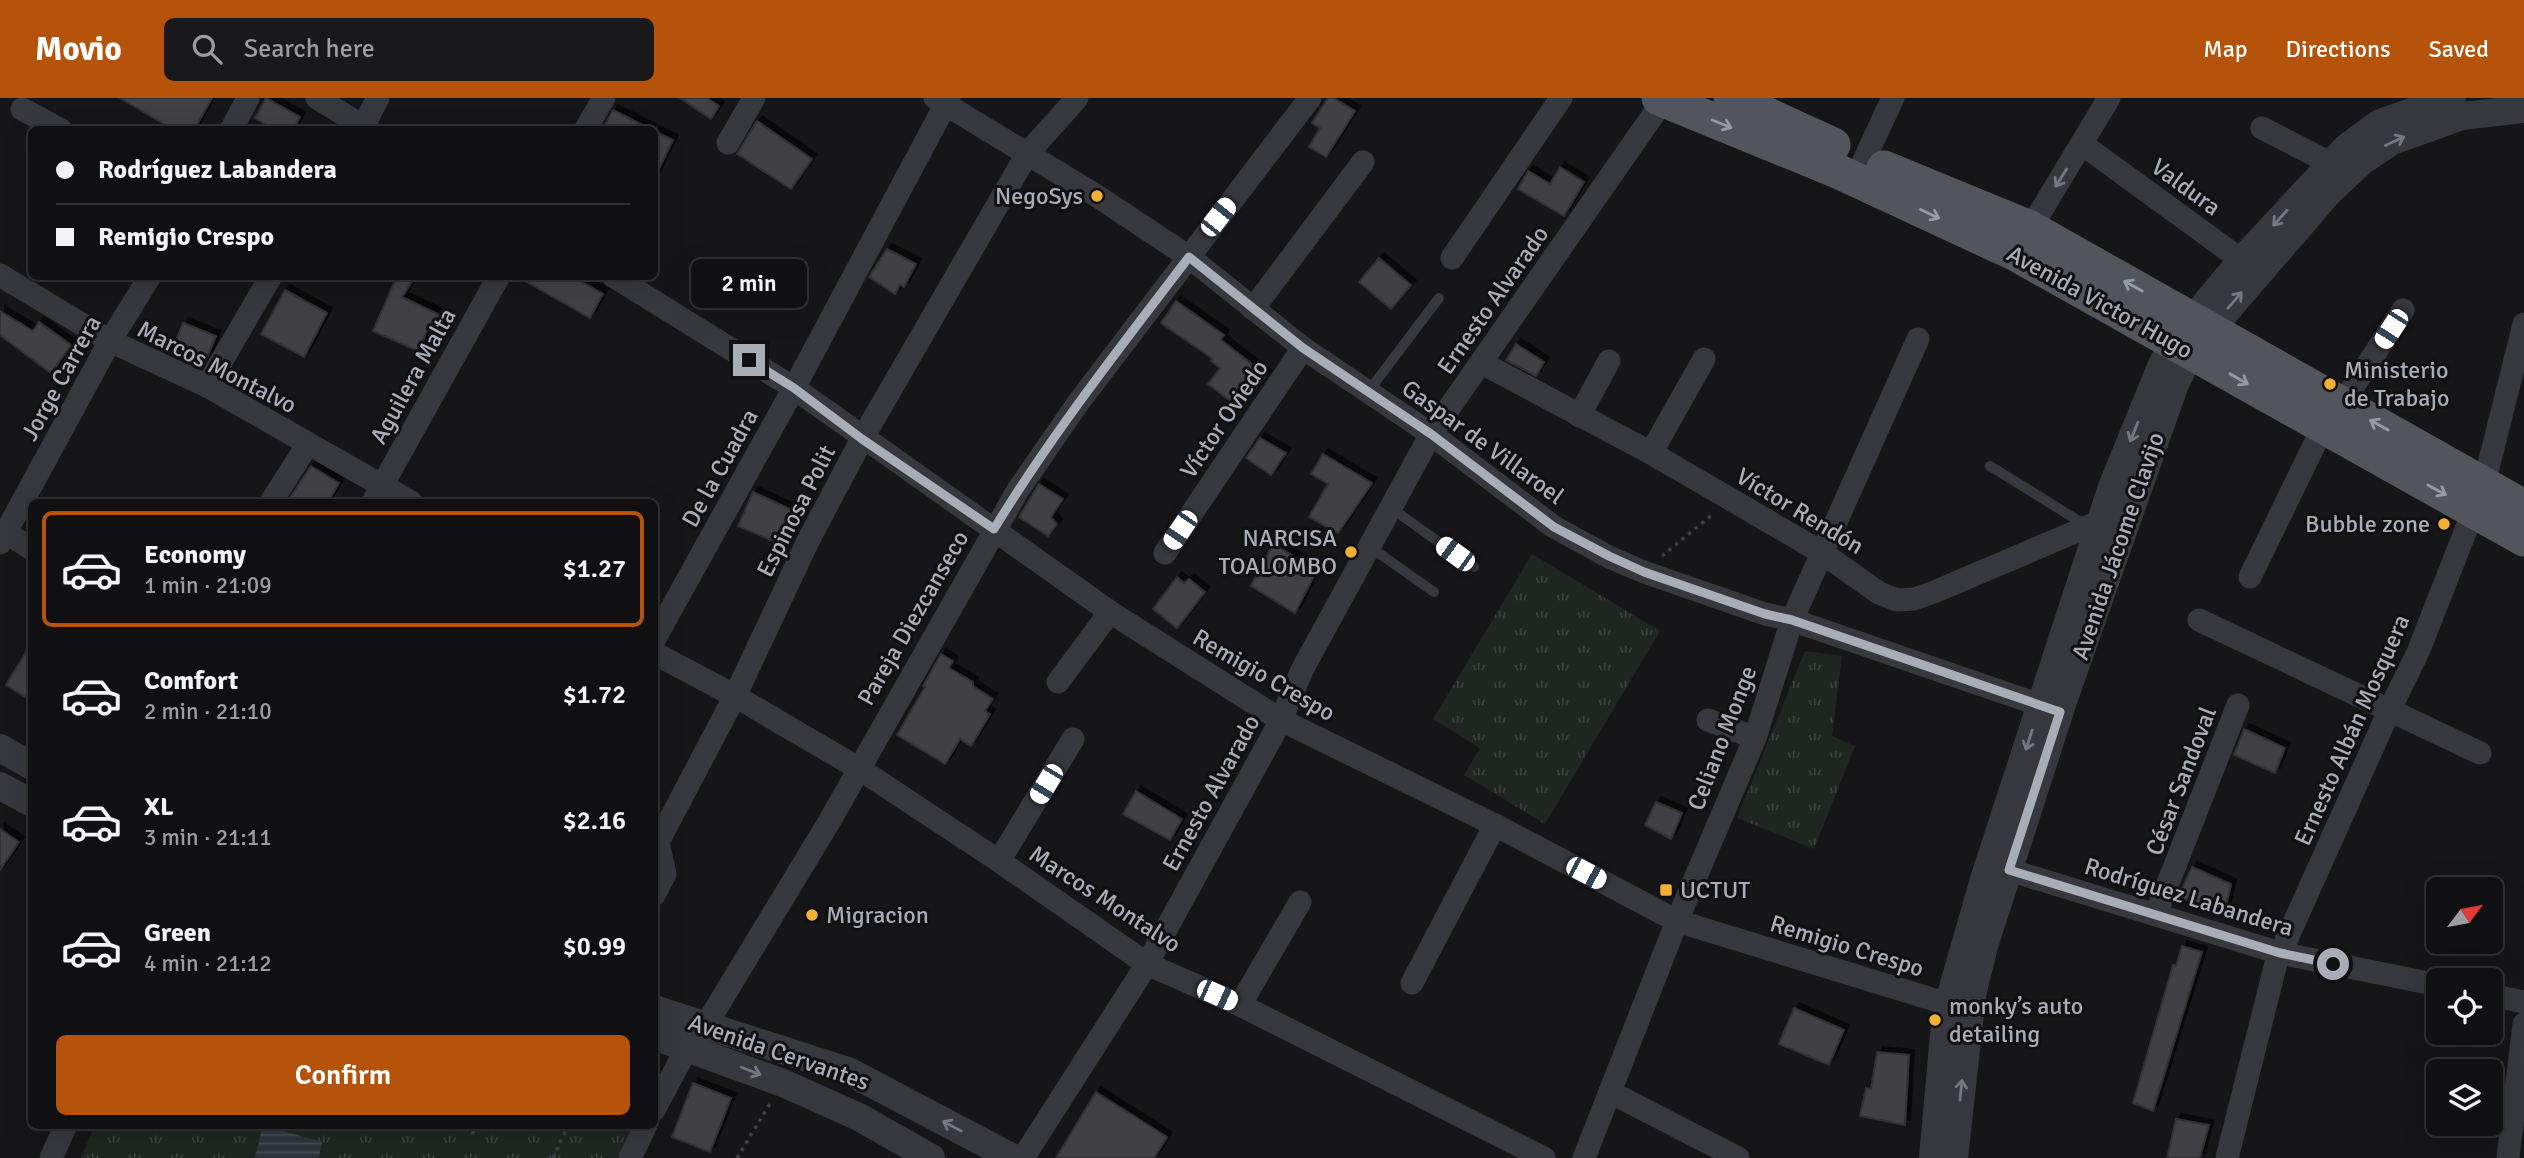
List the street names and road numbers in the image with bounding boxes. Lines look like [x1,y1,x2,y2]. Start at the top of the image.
street label: Valdura [2145,152,2227,222]
street label: Ernesto Alvarado [1431,220,1555,380]
street label: Avenida Victor Hugo [2002,239,2198,365]
street label: Aguilera Malta [363,303,463,449]
street label: Jorge Carrera [14,310,108,446]
street label: Marcos Montalvo [132,314,302,420]
street label: Víctor Oviedo [1173,354,1275,484]
street label: Gaspar de Villaroel [1396,373,1570,511]
street label: De la Cuadra [675,404,765,532]
street label: Avenida Jácome Clavijo [2065,428,2171,664]
street label: Espinosa Polit [750,440,842,582]
street label: Víctor Rendón [1731,461,1869,561]
street label: Pareja Diezcanseco [851,525,975,711]
street label: Ernesto Albán Mosquera [2288,610,2416,850]
street label: Remigio Crespo [1188,622,1340,728]
street label: Celiano Monge [1681,661,1763,815]
street label: César Sandoval [2139,702,2223,860]
street label: Ernesto Alvarado [1156,710,1266,876]
street label: Marcos Montalvo [1024,839,1186,959]
street label: Rodríguez Labandera [2081,851,2297,943]
street label: Remigio Crespo [1766,908,1928,984]
street label: Avenida Cervantes [685,1007,873,1097]

